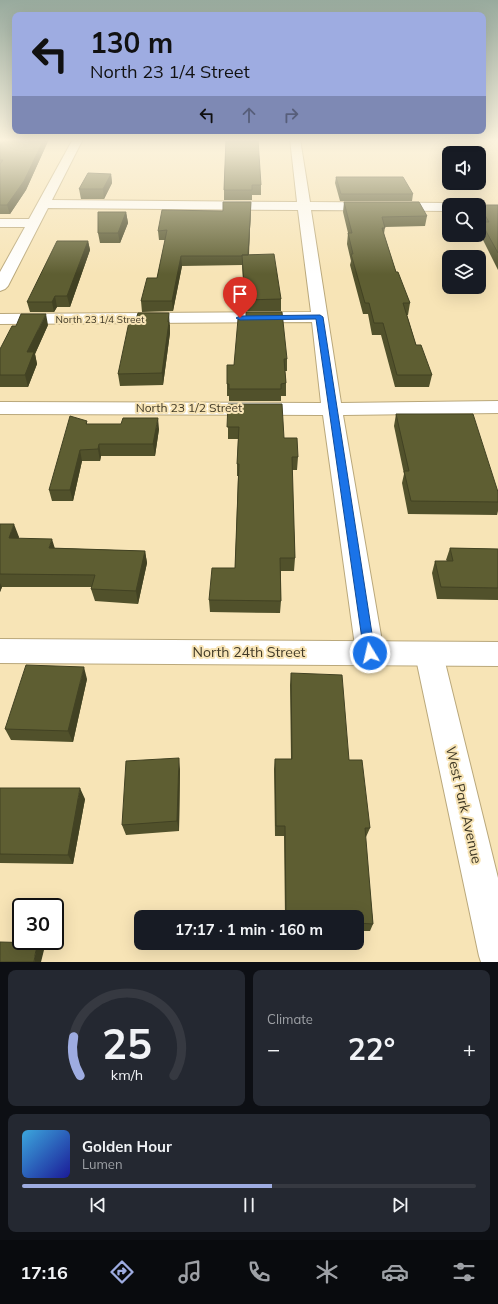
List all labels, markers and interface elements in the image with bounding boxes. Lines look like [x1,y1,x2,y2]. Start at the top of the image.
text: 130 m [90,25,173,60]
icon: left [24,28,76,80]
text: North 23 1/4 Street [90,60,250,83]
icon: left [196,104,218,126]
icon: ahead [238,104,260,126]
icon: right [280,104,302,126]
map controls [442,146,486,294]
button: sound [442,146,486,190]
button: search [442,198,486,242]
button: layers [442,250,486,294]
pin [223,277,257,318]
icon: arrive [229,283,251,305]
street label: North 23 1/4 Street [56,313,145,326]
street label: North 23 1/2 Street [136,400,242,415]
position arrow [349,632,391,674]
street label: North 24th Street [193,643,306,661]
street label: West Park Avenue [442,745,486,865]
speed limit sign: 30 [12,898,64,950]
text: 17:17 · 1 min · 160 m [175,920,323,939]
text: Climate [267,1011,313,1027]
text: 25 [102,1017,151,1069]
text: 22° [348,1030,395,1068]
text: − [267,1035,280,1063]
text: + [463,1035,476,1063]
text: km/h [110,1066,143,1084]
text: Golden Hour [82,1137,172,1156]
text: Lumen [82,1156,123,1172]
icon: previous [87,1194,109,1216]
icon: pause [238,1194,260,1216]
icon: next [389,1194,411,1216]
icon: directions [108,1258,136,1286]
icon: music [176,1258,204,1286]
icon: phone [245,1258,273,1286]
icon: climate [313,1258,341,1286]
icon: car [381,1258,409,1286]
icon: filters [450,1258,478,1286]
text: 17:16 [20,1261,68,1284]

